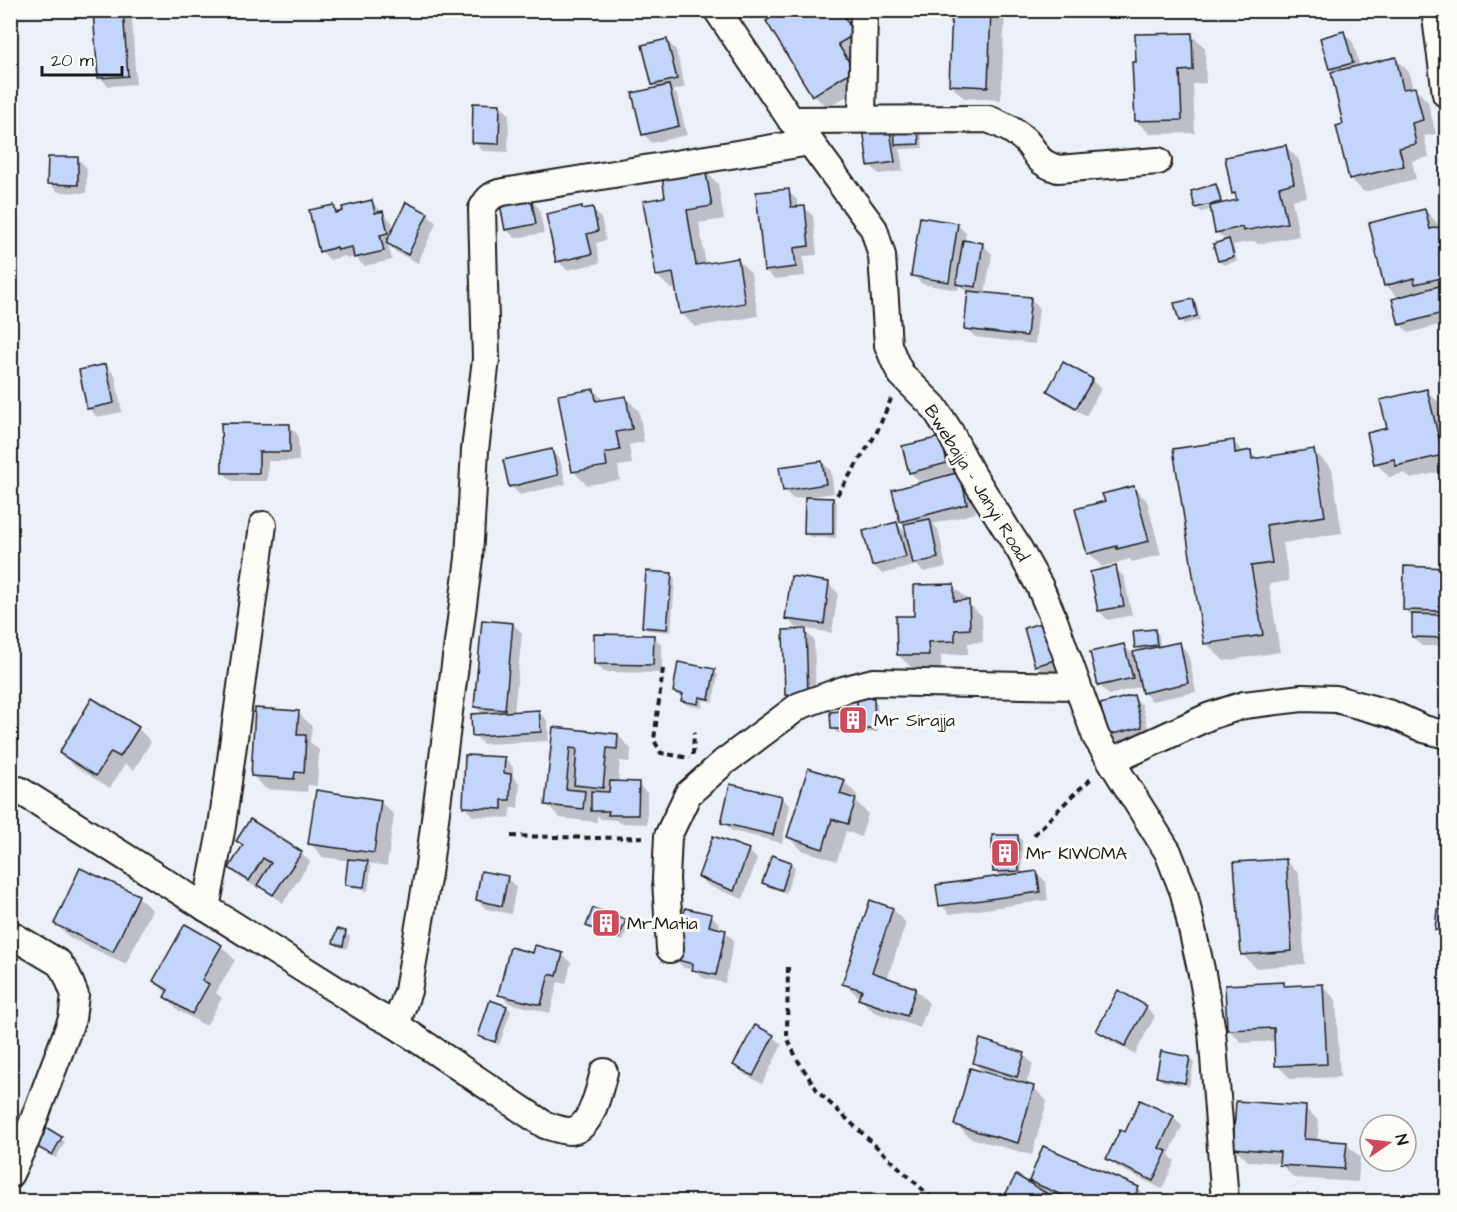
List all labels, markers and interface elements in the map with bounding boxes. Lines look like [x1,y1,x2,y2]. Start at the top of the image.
scale bar [42,39,122,77]
text: 20 m [51,48,94,73]
street label: Bwebajja - Janyi Road [917,400,1035,567]
building icon: Mr Sirajja [837,704,869,736]
place label: Mr Sirajja [874,708,955,733]
building icon: Mr KIWOMA [989,837,1021,869]
place label: Mr KIWOMA [1026,841,1128,866]
building icon: Mr.Matia [590,907,622,939]
place label: Mr.Matia [627,911,698,936]
north arrow [1358,1113,1418,1173]
text: N [1390,1132,1413,1147]

